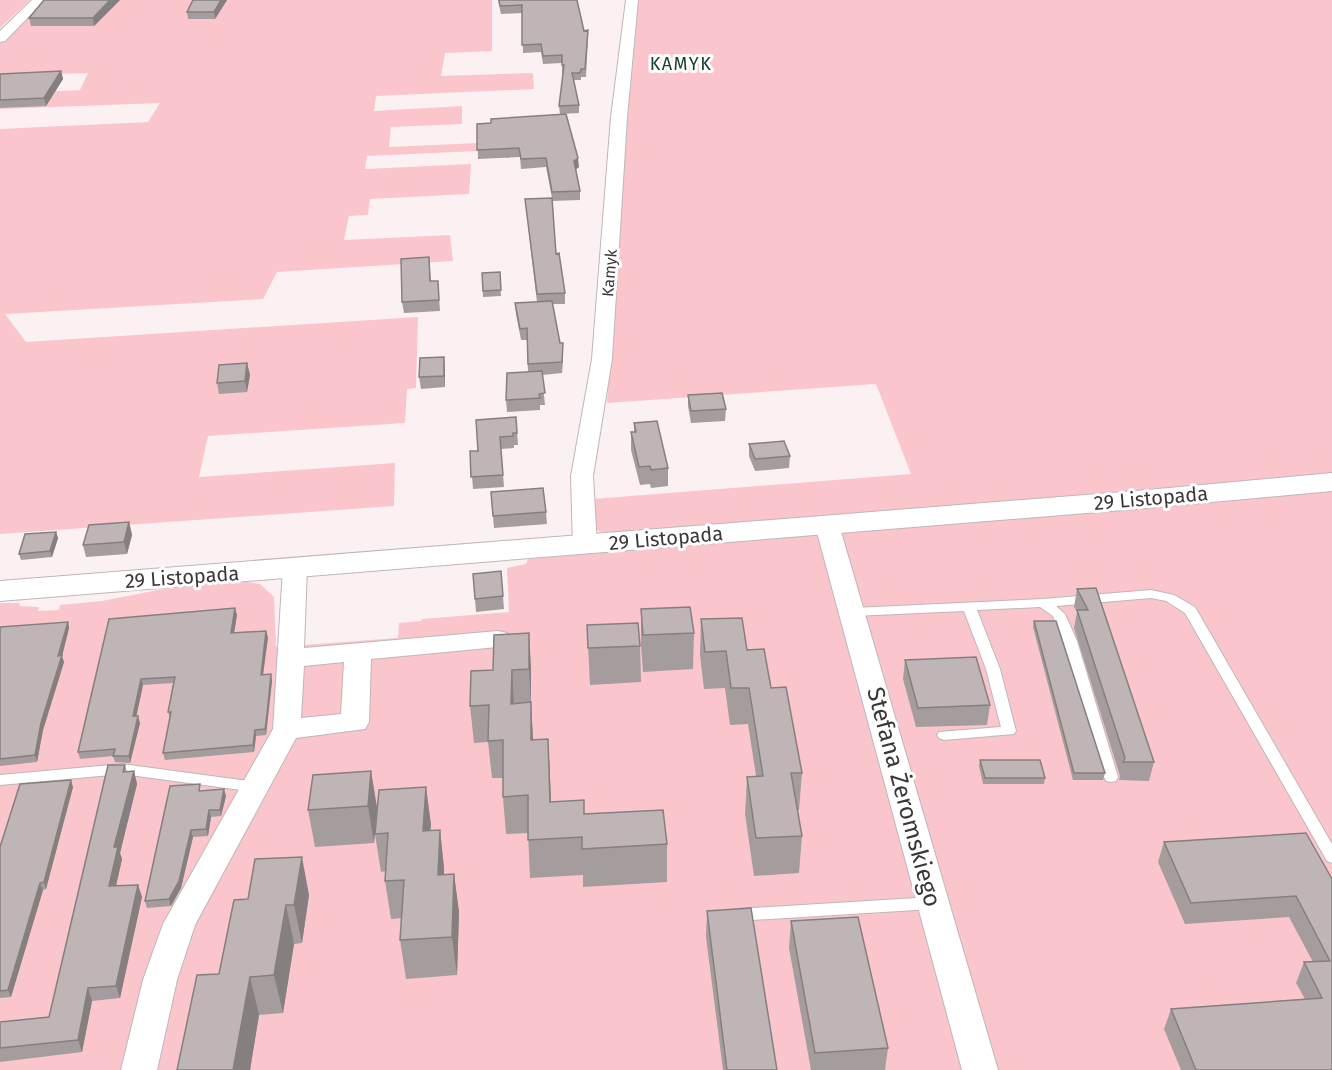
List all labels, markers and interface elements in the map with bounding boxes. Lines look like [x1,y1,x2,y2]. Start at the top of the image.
district label: KAMYK [650,53,712,75]
street label: Kamyk [598,248,621,298]
street label: 29 Listopada [1093,481,1209,515]
street label: 29 Listopada [608,521,724,555]
street label: 29 Listopada [124,561,240,593]
street label: Stefana Żeromskiego [861,684,947,910]

